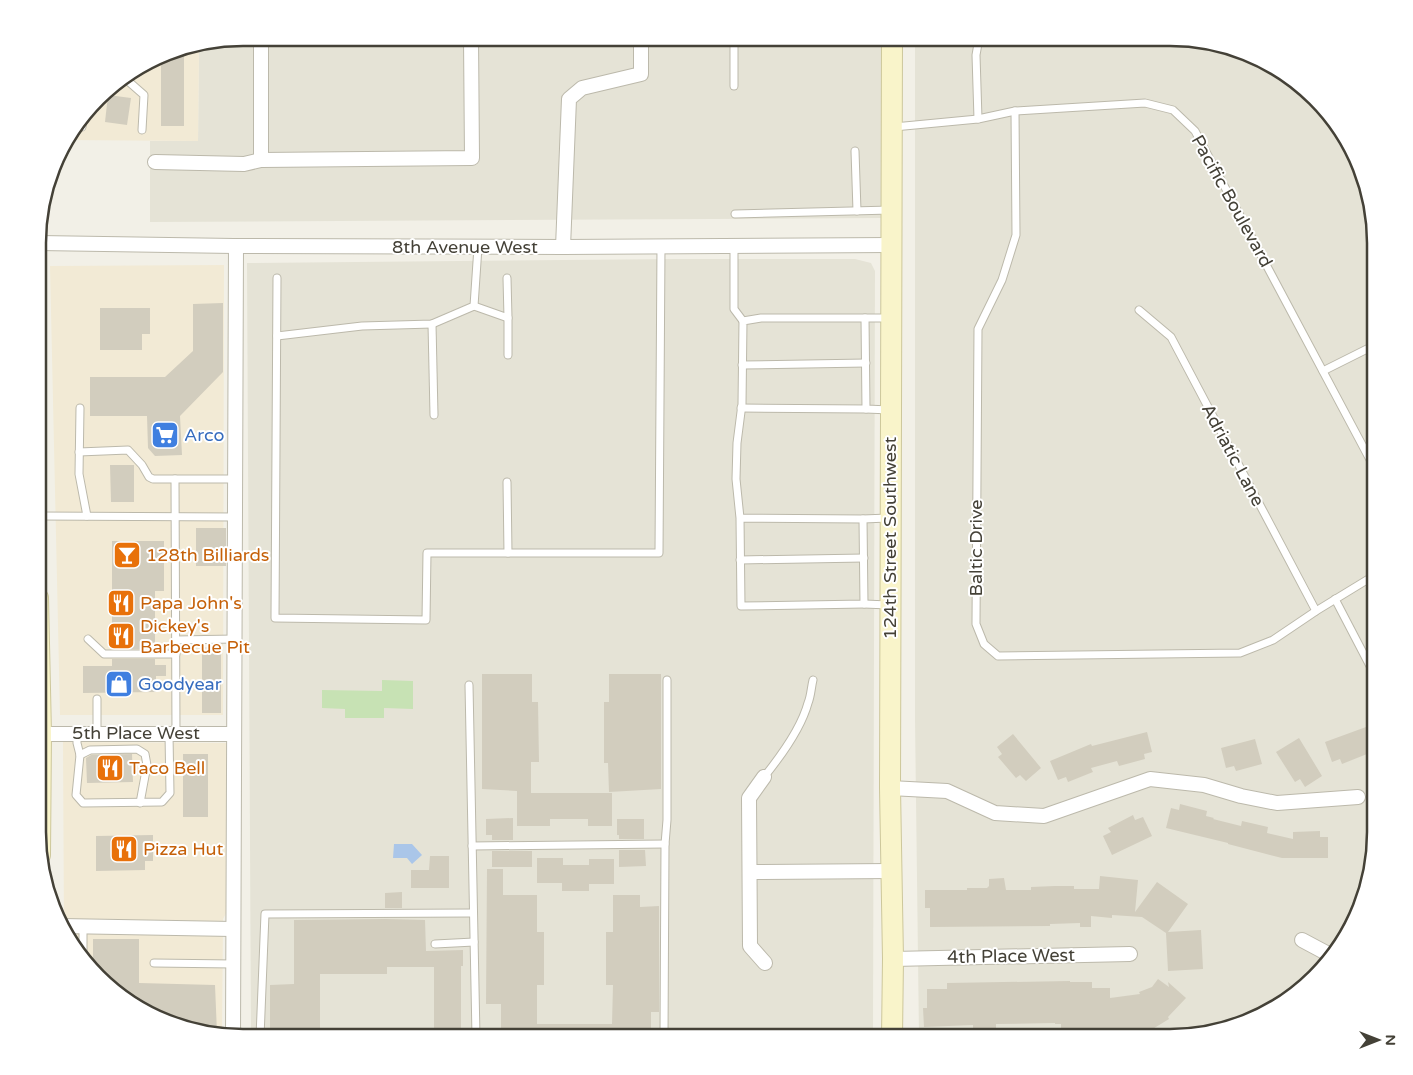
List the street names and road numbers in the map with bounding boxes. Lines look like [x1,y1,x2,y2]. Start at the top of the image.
street label: Pacific Boulevard [1187,131,1277,271]
street label: 8th Avenue West [392,236,538,258]
street label: Adriatic Lane [1197,400,1269,510]
street label: 124th Street Southwest [879,436,901,640]
street label: Baltic Drive [965,499,987,597]
street label: 5th Place West [72,722,200,744]
street label: 4th Place West [947,944,1075,968]

